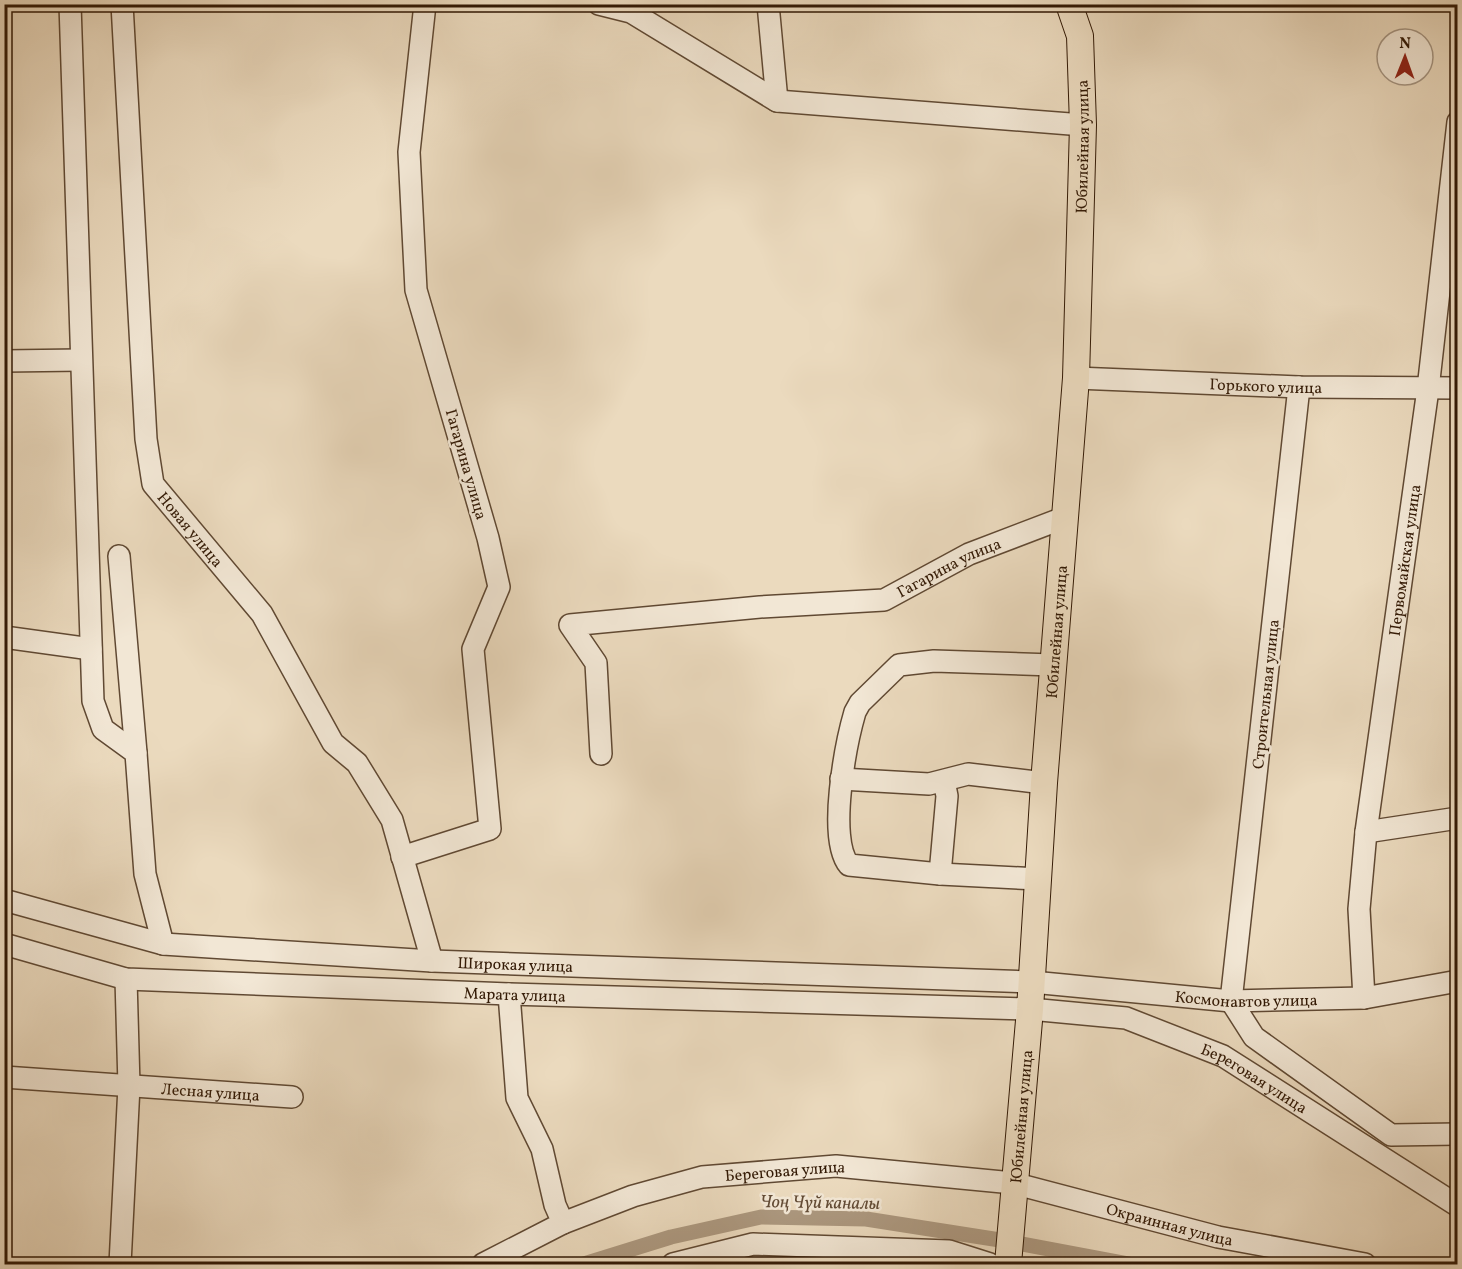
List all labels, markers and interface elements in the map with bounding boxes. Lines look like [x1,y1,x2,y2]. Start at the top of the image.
north arrow [1375,27,1435,87]
text: N [1399,33,1412,55]
street label: Юбилейная улица [1072,79,1096,214]
street label: Горького улица [1209,374,1322,400]
street label: Гагарина улица [439,407,491,523]
street label: Первомайская улица [1385,483,1428,638]
street label: Новая улица [151,488,227,573]
street label: Гагарина улица [893,534,1005,604]
street label: Юбилейная улица [1042,564,1074,700]
street label: Строительная улица [1248,618,1286,770]
street label: Широкая улица [457,953,574,979]
street label: Марата улица [463,983,566,1009]
street label: Космонавтов улица [1174,987,1318,1014]
street label: Береговая улица [1197,1039,1311,1120]
street label: Юбилейная улица [1006,1049,1039,1184]
street label: Лесная улица [160,1079,261,1108]
street label: Береговая улица [724,1157,846,1188]
water label: Чоң Чүй каналы [760,1190,880,1217]
street label: Окраинная улица [1104,1199,1235,1253]

